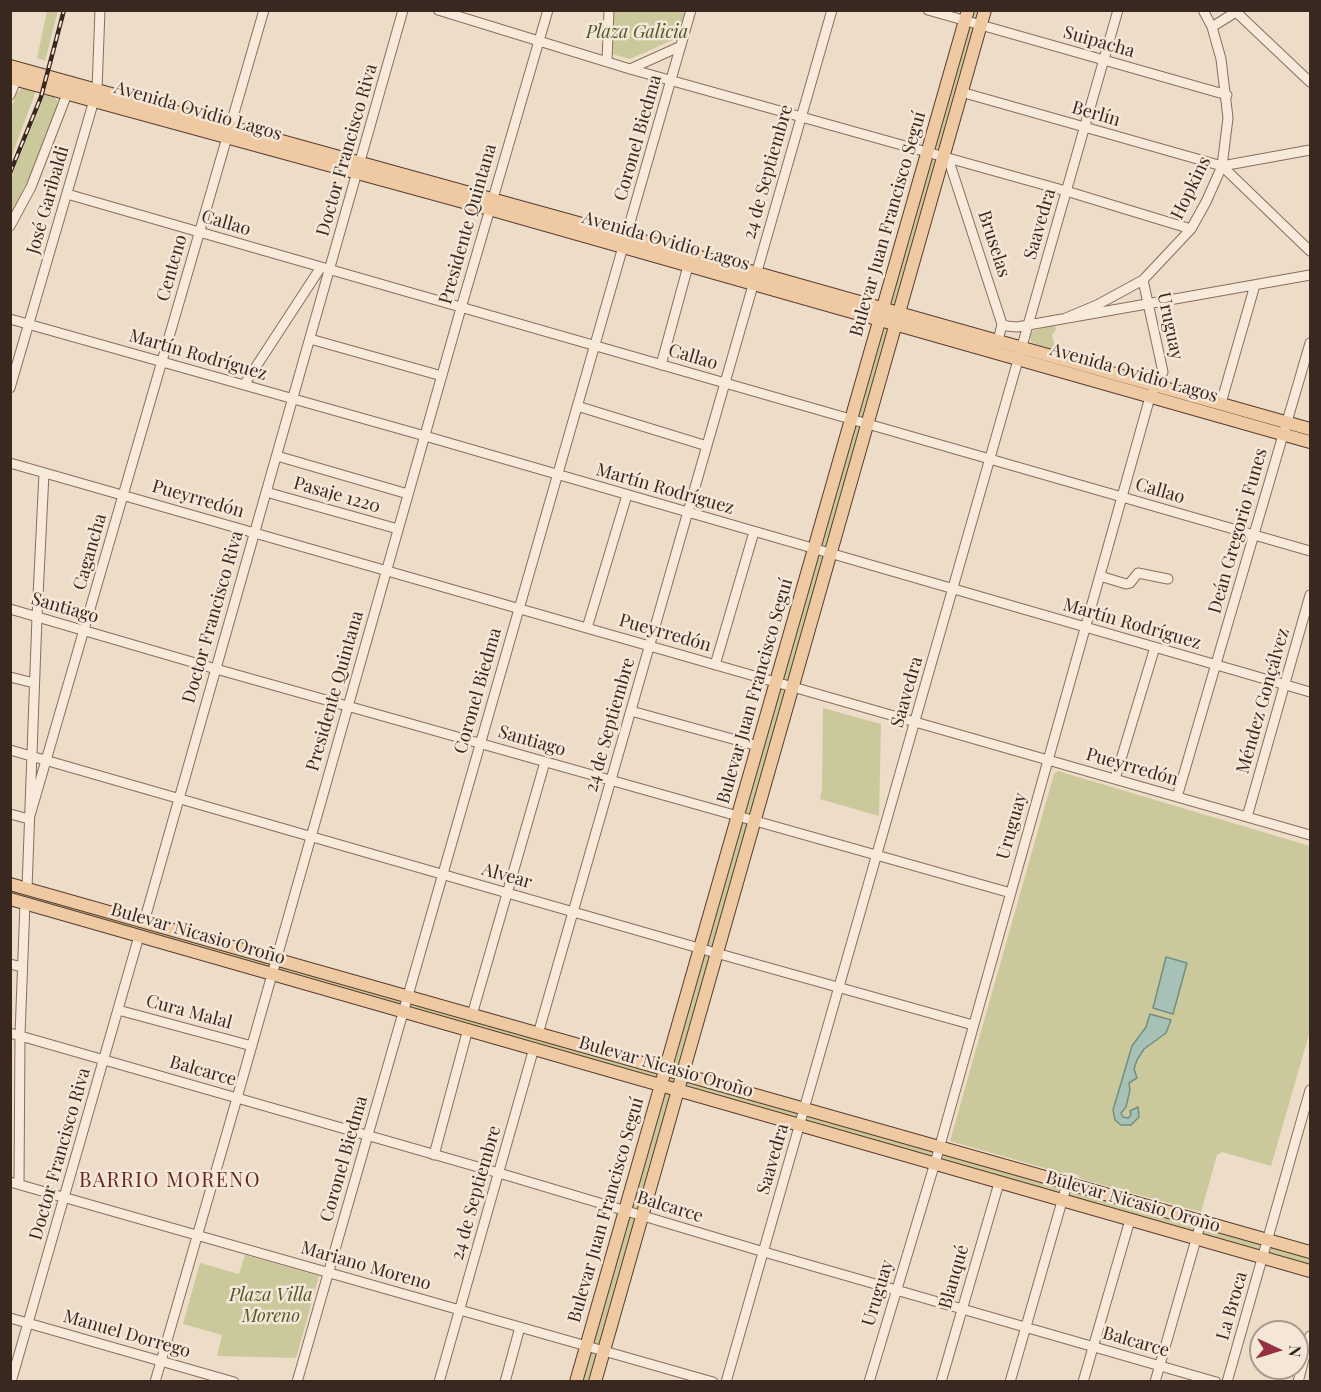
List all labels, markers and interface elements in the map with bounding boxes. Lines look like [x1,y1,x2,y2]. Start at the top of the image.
park label: Plaza Galicia [586,21,688,43]
street label: Suipacha [1061,22,1137,62]
street label: Doctor Francisco Riva [312,61,382,239]
street label: Coronel Biedma [610,72,666,204]
street label: Avenida Ovidio Lagos [112,77,284,145]
street label: Berlín [1069,97,1123,131]
street label: 24 de Septiembre [738,102,798,242]
street label: Bulevar Juan Francisco Seguí [845,109,931,339]
street label: Presidente Quintana [435,141,501,307]
street label: José Garibaldi [22,143,74,257]
street label: Hopkins [1166,153,1216,223]
street label: Saavedra [1020,186,1060,262]
street label: Callao [199,206,253,240]
street label: Avenida Ovidio Lagos [580,207,752,275]
street label: Bruselas [973,208,1015,280]
street label: Centeno [152,232,192,304]
street label: Uruguay [1152,290,1188,362]
street label: Martín Rodríguez [127,325,269,385]
street label: Avenida Ovidio Lagos [1048,339,1220,407]
street label: Callao [666,340,720,374]
street label: Deán Gregorio Funes [1204,446,1272,616]
street label: Martín Rodríguez [594,459,736,519]
street label: Pasaje 1220 [291,472,383,518]
street label: Callao [1133,474,1187,508]
street label: Pueyrredón [149,476,247,522]
street label: Cagancha [69,511,111,593]
street label: Doctor Francisco Riva [178,528,248,706]
street label: Bulevar Juan Francisco Seguí [712,576,798,806]
street label: Santiago [29,588,101,628]
street label: Martín Rodríguez [1061,594,1203,654]
street label: Presidente Quintana [302,608,368,774]
street label: Pueyrredón [616,610,714,656]
street label: Coronel Biedma [450,625,506,757]
street label: Méndez Gonçálvez [1232,626,1294,776]
street label: Saavedra [887,654,927,730]
street label: 24 de Septiembre [580,655,640,795]
street label: Santiago [496,721,568,761]
street label: Pueyrredón [1083,744,1181,790]
street label: Uruguay [992,790,1032,862]
street label: Alvear [479,859,535,893]
street label: Bulevar Nicasio Oroño [108,899,288,969]
street label: Cura Malal [144,990,234,1034]
street label: Bulevar Nicasio Oroño [576,1032,756,1102]
street label: Balcarce [167,1051,239,1091]
street label: Doctor Francisco Riva [25,1065,95,1243]
street label: Coronel Biedma [316,1093,372,1225]
street label: Bulevar Juan Francisco Seguí [563,1095,649,1325]
street label: Saavedra [753,1121,793,1197]
street label: 24 de Septiembre [446,1123,506,1263]
street label: Bulevar Nicasio Oroño [1043,1167,1223,1237]
district label: BARRIO MORENO [79,1169,261,1193]
street label: Balcarce [634,1187,706,1227]
street label: Mariano Moreno [298,1237,434,1295]
street label: Blanqué [935,1242,973,1312]
street label: Uruguay [858,1257,898,1329]
street label: La Broca [1212,1269,1252,1343]
park label: Plaza Villa Moreno [229,1284,313,1326]
street label: Manuel Dorrego [61,1306,193,1362]
north arrow [1249,1320,1309,1380]
street label: Balcarce [1100,1322,1172,1362]
text: N [1285,1345,1306,1358]

